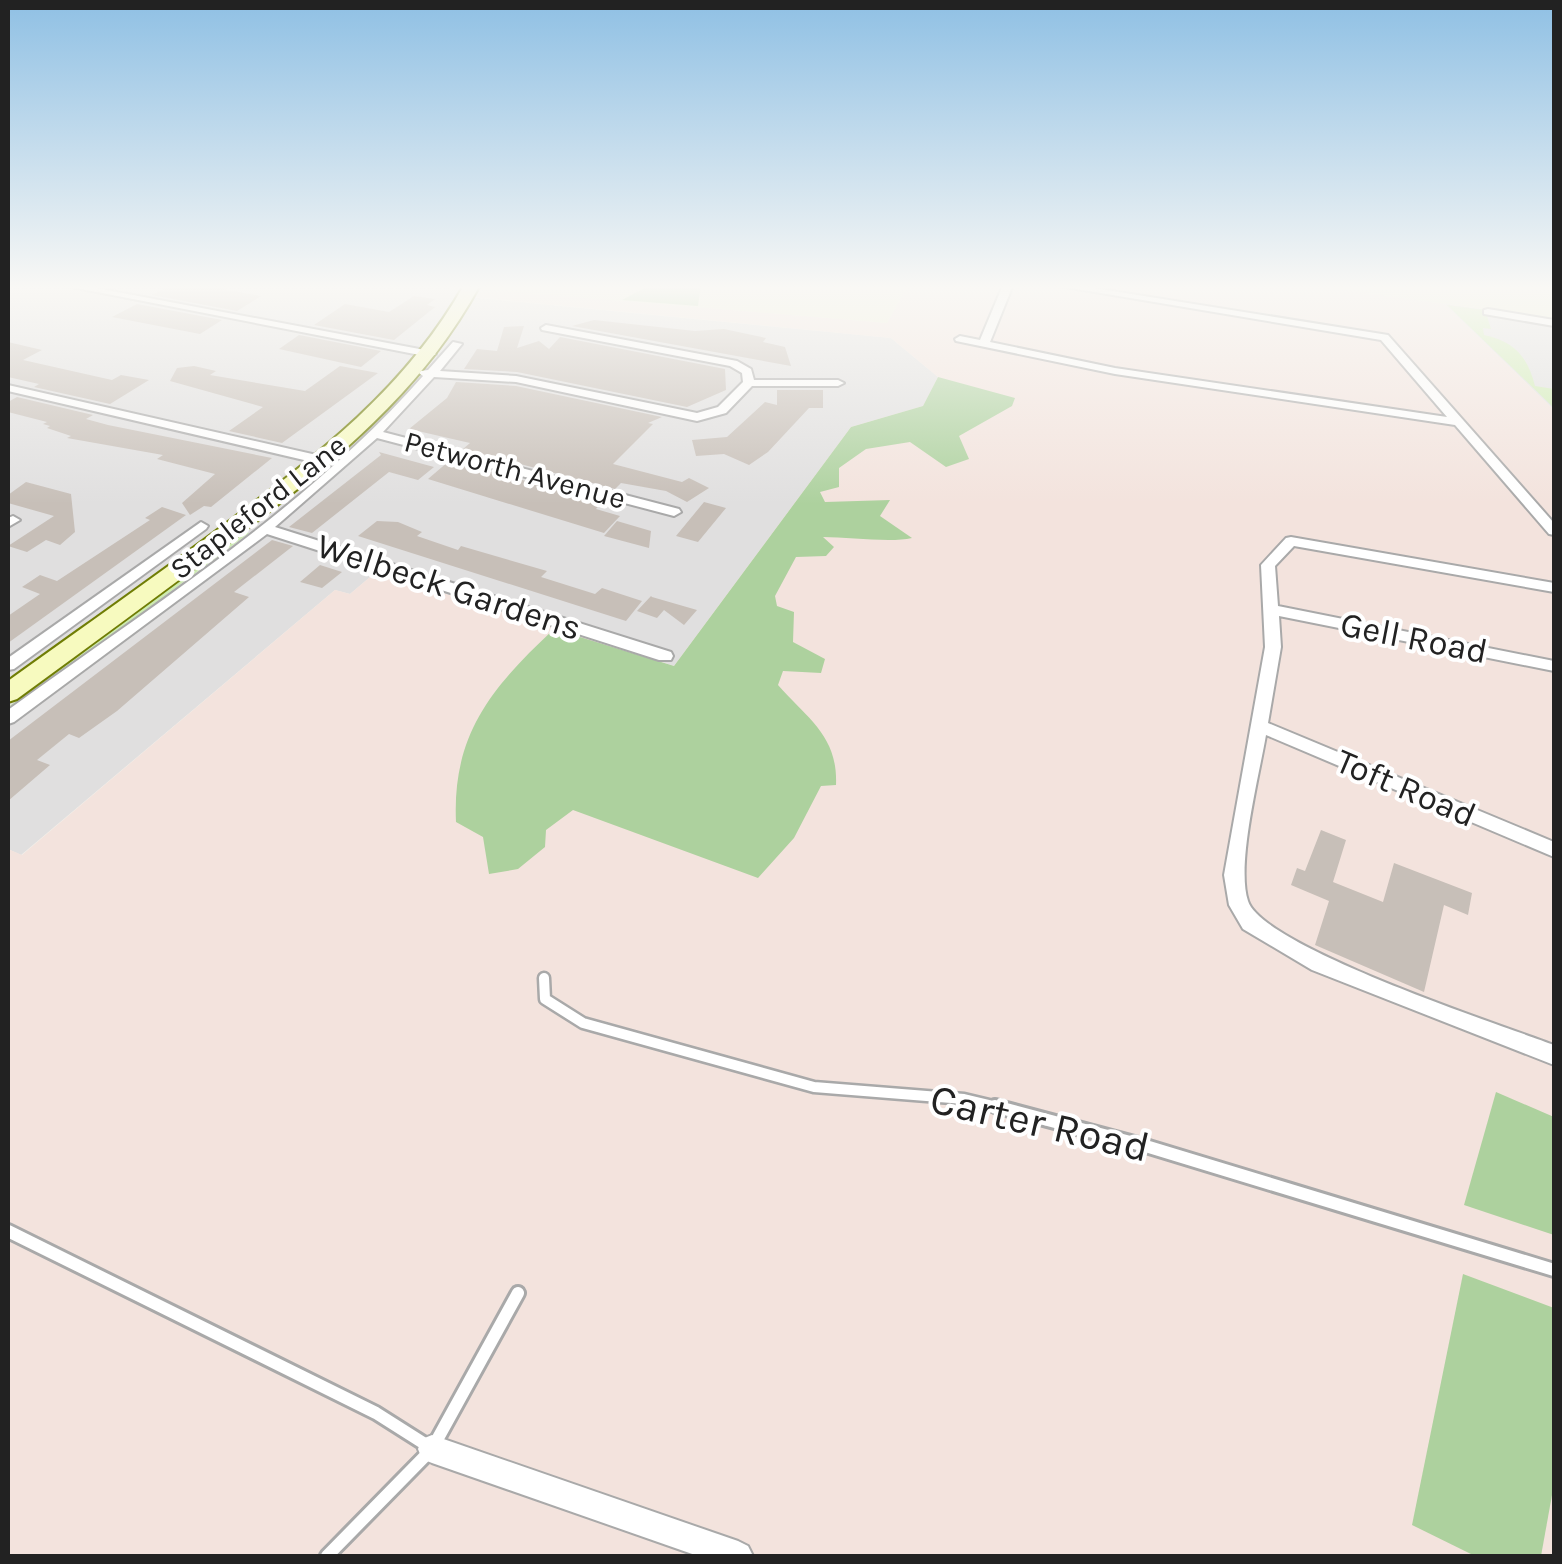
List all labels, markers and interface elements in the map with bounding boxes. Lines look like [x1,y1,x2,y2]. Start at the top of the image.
street label: Petworth Avenue [400,423,630,517]
street label: Stapleford Lane [163,427,353,587]
street label: Welbeck Gardens [312,525,586,649]
street label: Gell Road [1337,604,1491,672]
street label: Toft Road [1330,740,1482,836]
street label: Carter Road [926,1074,1154,1172]

